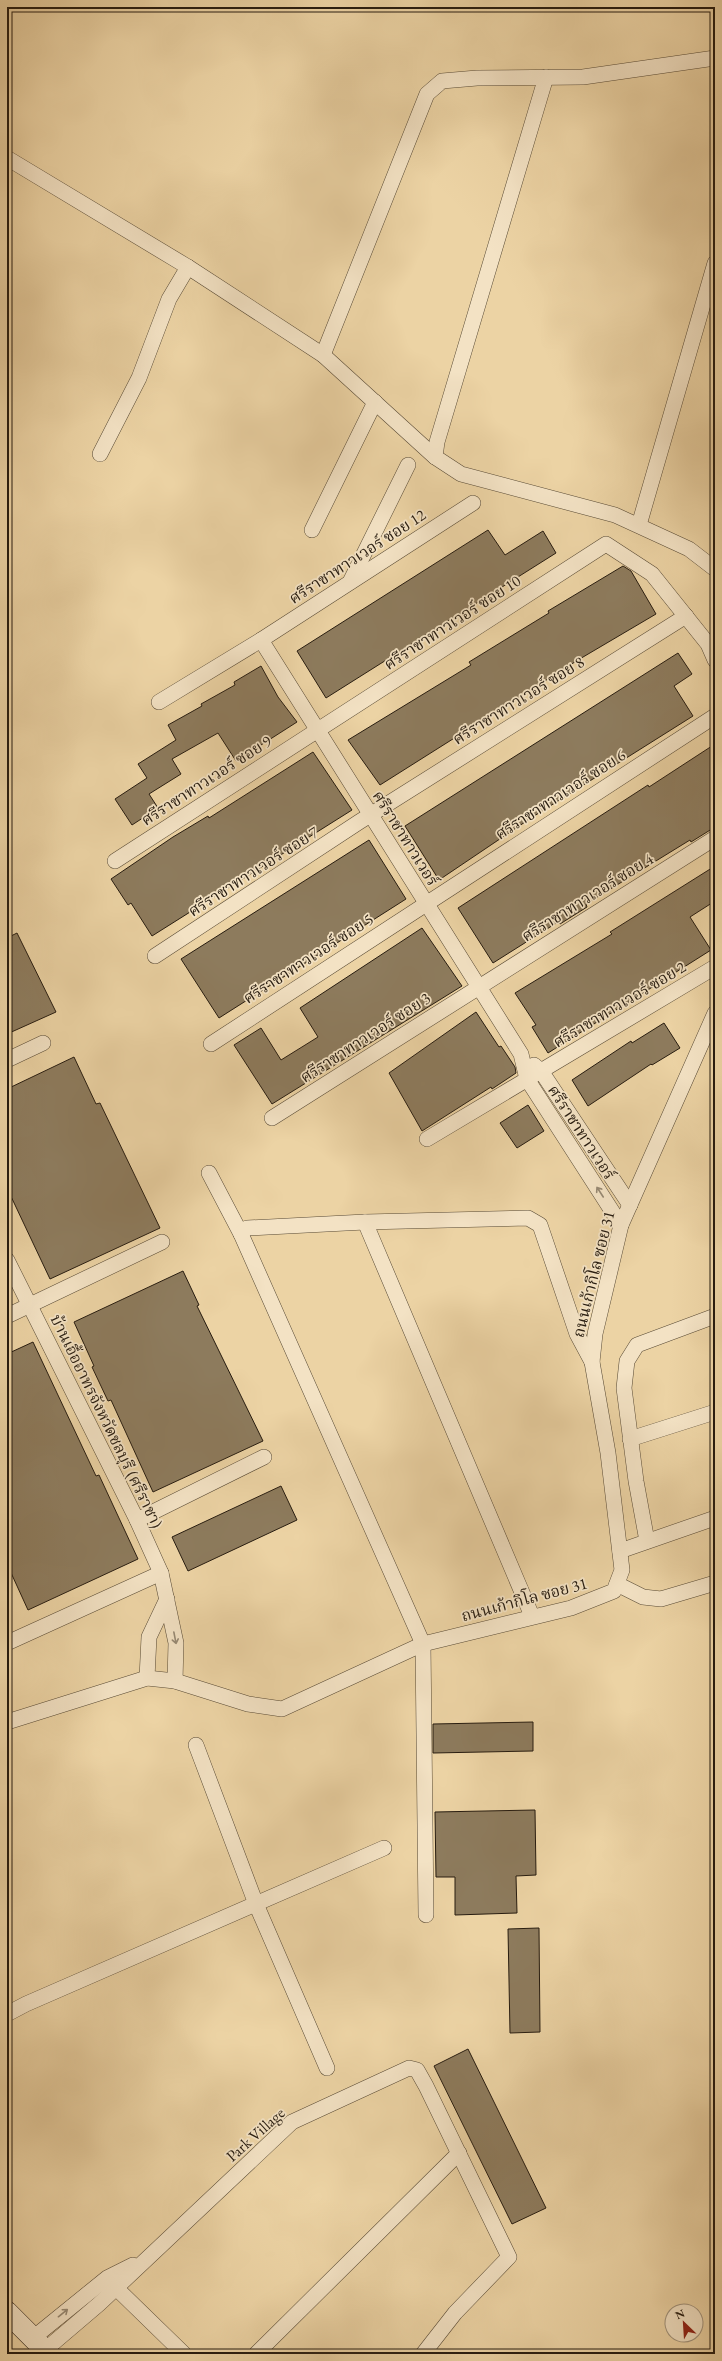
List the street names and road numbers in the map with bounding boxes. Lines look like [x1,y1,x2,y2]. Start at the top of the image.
street label: ศรีราชาทาวเวอร์ ซอย 12 [285,504,430,609]
street label: ศรีราชาทาวเวอร์ ซอย 10 [380,570,525,675]
street label: ศรีราชาทาวเวอร์ ซอย 8 [448,651,588,749]
street label: ศรีราชาทาวเวอร์ ซอย 9 [137,730,276,830]
street label: ศรีราชาทาวเวอร์ ซอย 6 [491,744,630,844]
street label: ศรีราชาทาวเวอร์ [368,787,444,891]
street label: ศรีราชาทาวเวอร์ ซอย 7 [184,821,323,921]
street label: ศรีราชาทาวเวอร์ ซอย 4 [517,848,657,946]
street label: ศรีราชาทาวเวอร์ ซอย 5 [239,908,378,1008]
street label: ศรีราชาทาวเวอร์ ซอย 2 [549,956,690,1052]
street label: ศรีราชาทาวเวอร์ ซอย 3 [296,987,435,1087]
street label: ศรีราชาทาวเวอร์ [543,1081,621,1184]
street label: ถนนเก้ากิโล ซอย 31 [568,1209,619,1340]
street label: บ้านเอื้ออาทรจังหวัดชลบุรี (ศรีราชา) [45,1310,168,1532]
street label: ถนนเก้ากิโล ซอย 31 [459,1573,590,1626]
street label: Park Village [222,2102,289,2166]

